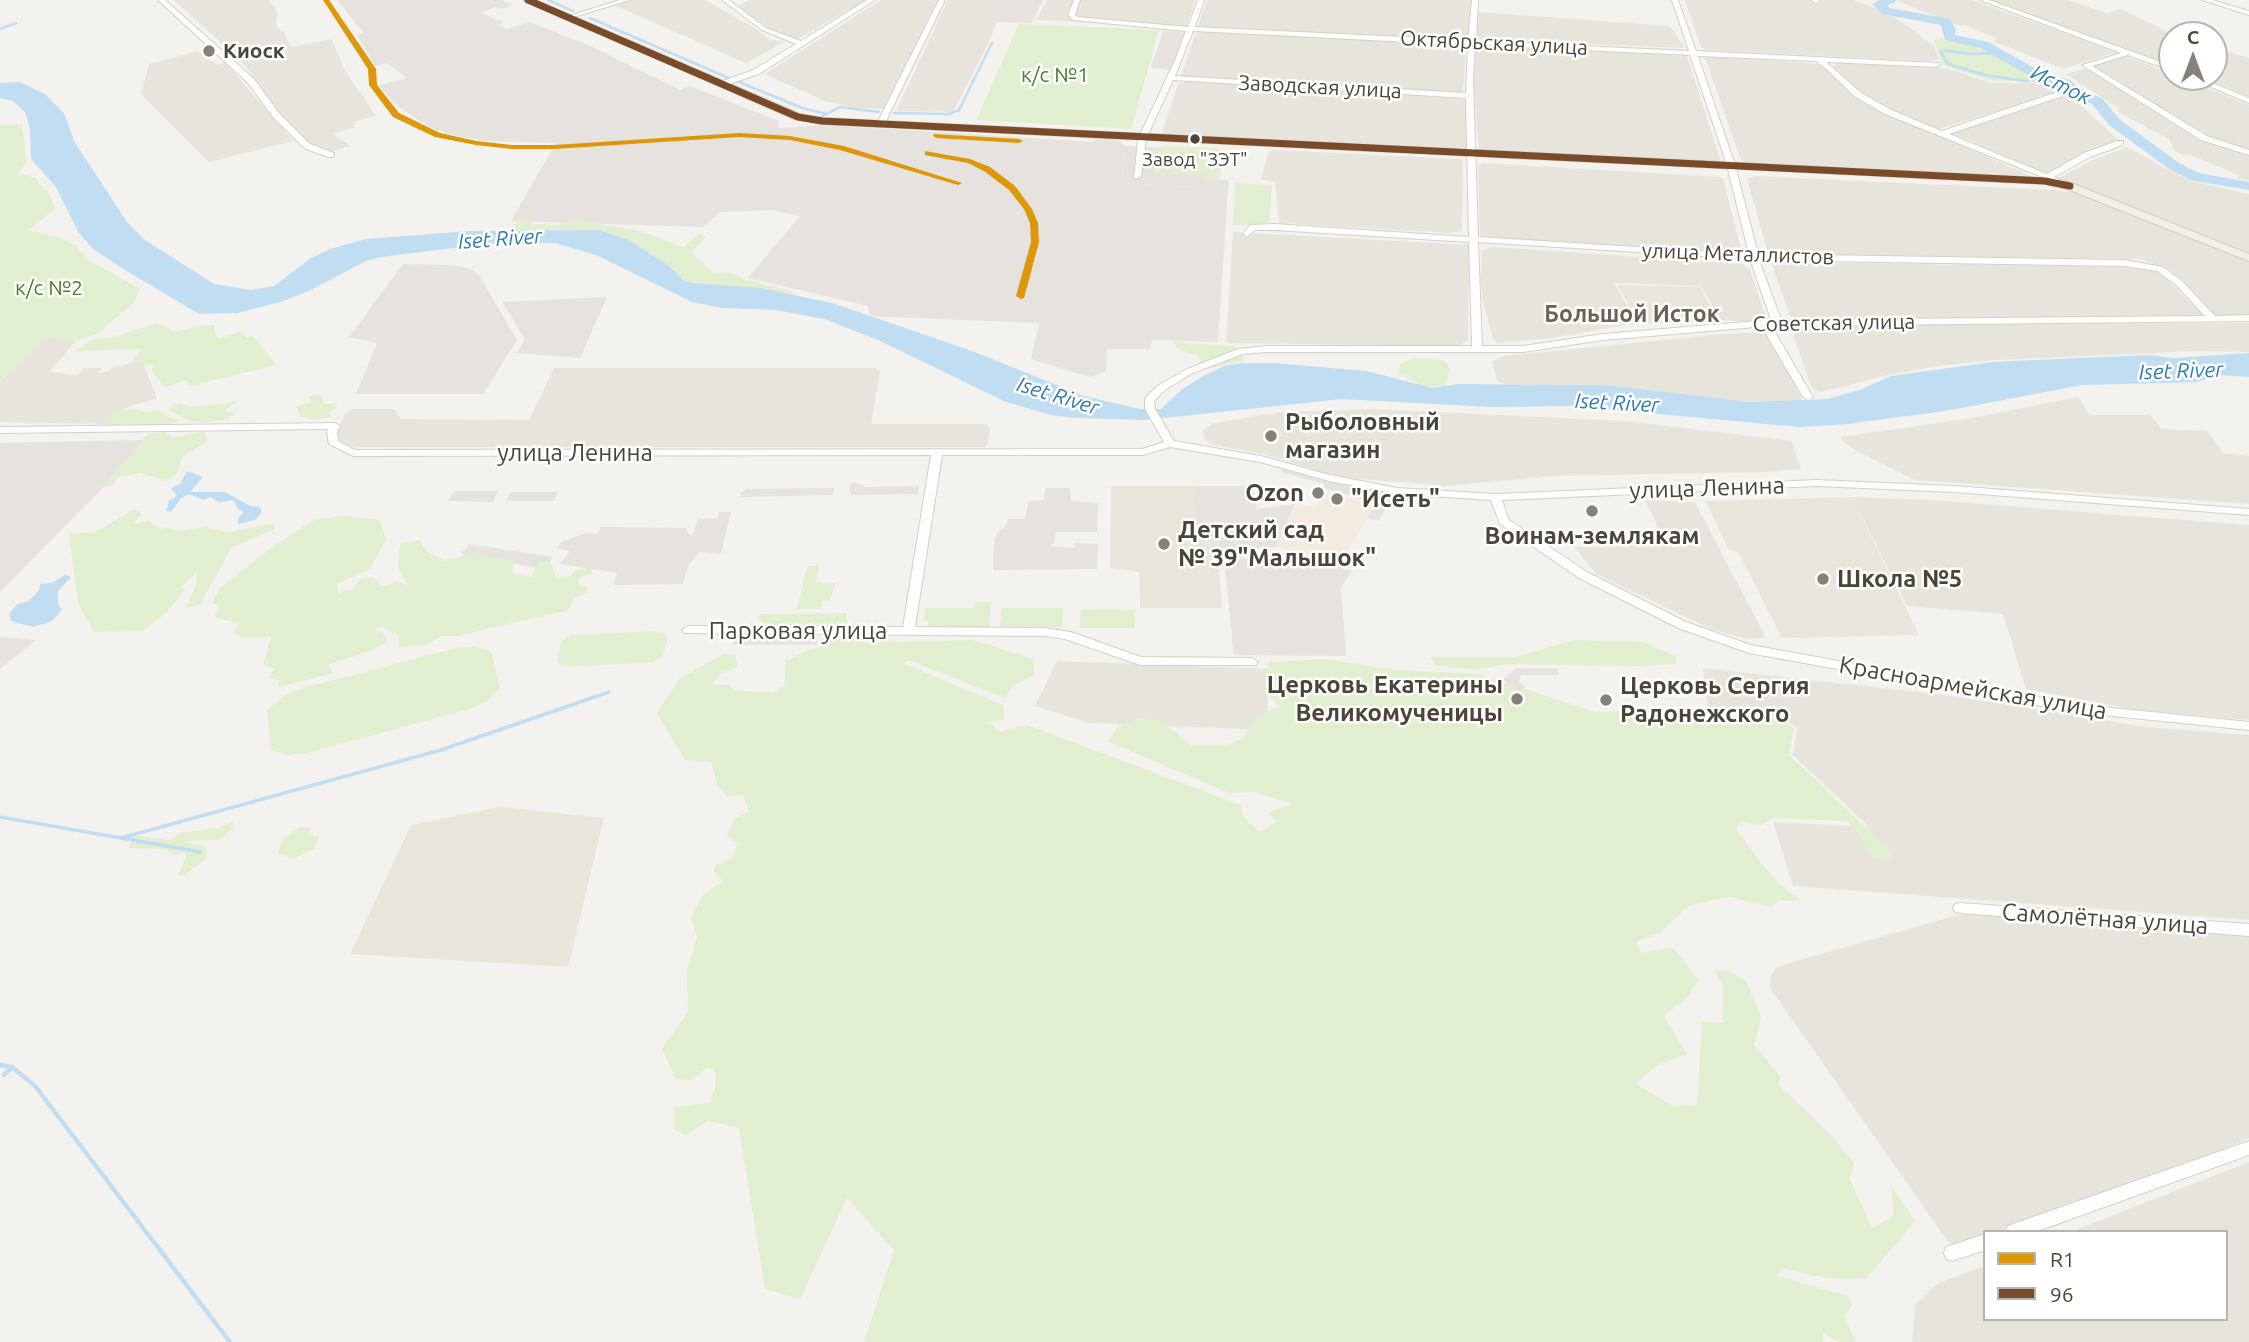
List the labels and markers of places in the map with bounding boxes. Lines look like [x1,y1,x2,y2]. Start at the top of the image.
place label: Киоск [223,38,285,64]
marker: Киоск [201,43,217,59]
marker: Завод "ЗЭТ" [1188,132,1202,146]
place label: Завод "ЗЭТ" [1142,149,1248,171]
place label: Рыболовный магазин [1285,408,1440,464]
marker: Рыболовный магазин [1263,428,1279,444]
place label: Ozon [1245,479,1304,507]
marker: Ozon [1310,485,1326,501]
place label: "Исеть" [1351,485,1440,513]
marker: "Исеть" [1329,491,1345,507]
marker: Воинам-землякам [1584,503,1600,519]
place label: Детский сад № 39"Малышок" [1178,516,1376,572]
place label: Воинам-землякам [1485,522,1699,550]
marker: Детский сад № 39"Малышок" [1156,536,1172,552]
place label: Школа №5 [1837,565,1962,593]
marker: Школа №5 [1815,571,1831,587]
place label: Церковь Екатерины Великомученицы [1267,671,1503,727]
place label: Церковь Сергия Радонежского [1620,672,1810,728]
marker: Церковь Екатерины Великомученицы [1509,691,1525,707]
marker: Церковь Сергия Радонежского [1598,692,1614,708]

